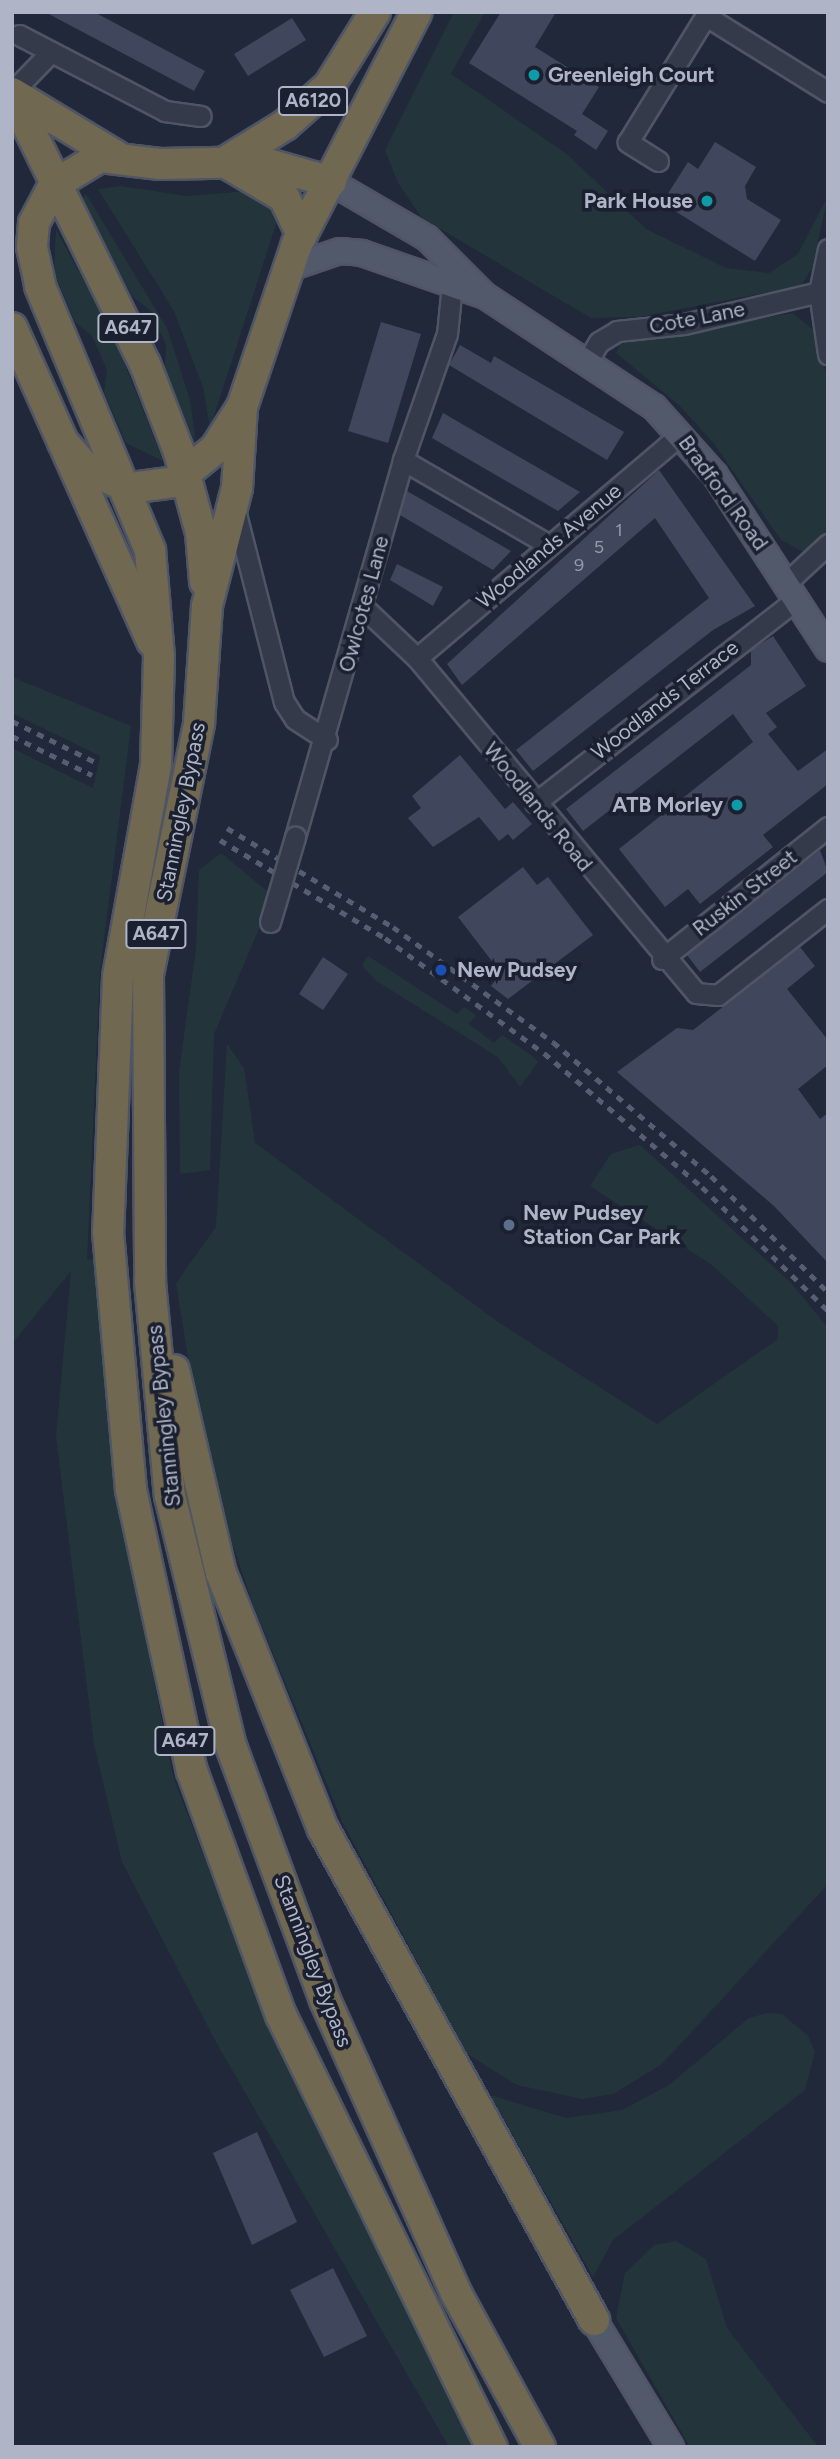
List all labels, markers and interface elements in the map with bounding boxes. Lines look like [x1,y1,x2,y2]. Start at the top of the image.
place label: Greenleigh Court [548,62,714,88]
marker: Greenleigh Court [526,67,542,83]
road number: A6120 [278,86,348,116]
place label: Park House [584,188,693,214]
marker: Park House [699,193,715,209]
street label: Cote Lane [647,296,747,340]
road number: A647 [96,312,160,344]
street label: Bradford Road [673,431,773,555]
street label: Woodlands Avenue [471,478,627,614]
house number: 1 [615,519,623,541]
street label: Owlcotes Lane [334,533,394,675]
house number: 5 [594,536,604,558]
house number: 9 [574,554,584,576]
street label: Woodlands Terrace [586,635,744,765]
street label: Stanningley Bypass [151,720,211,904]
street label: Woodlands Road [478,737,598,877]
place label: ATB Morley [612,792,723,818]
marker: ATB Morley [729,797,745,813]
street label: Ruskin Street [688,844,802,942]
road number: A647 [124,918,188,950]
place label: New Pudsey [457,957,577,983]
marker: New Pudsey [431,960,451,980]
place label: New Pudsey Station Car Park [523,1200,681,1250]
marker: New Pudsey Station Car Park [501,1217,517,1233]
street label: Stanningley Bypass [142,1324,186,1508]
road number: A647 [154,1726,216,1756]
street label: Stanningley Bypass [269,1871,357,2051]

